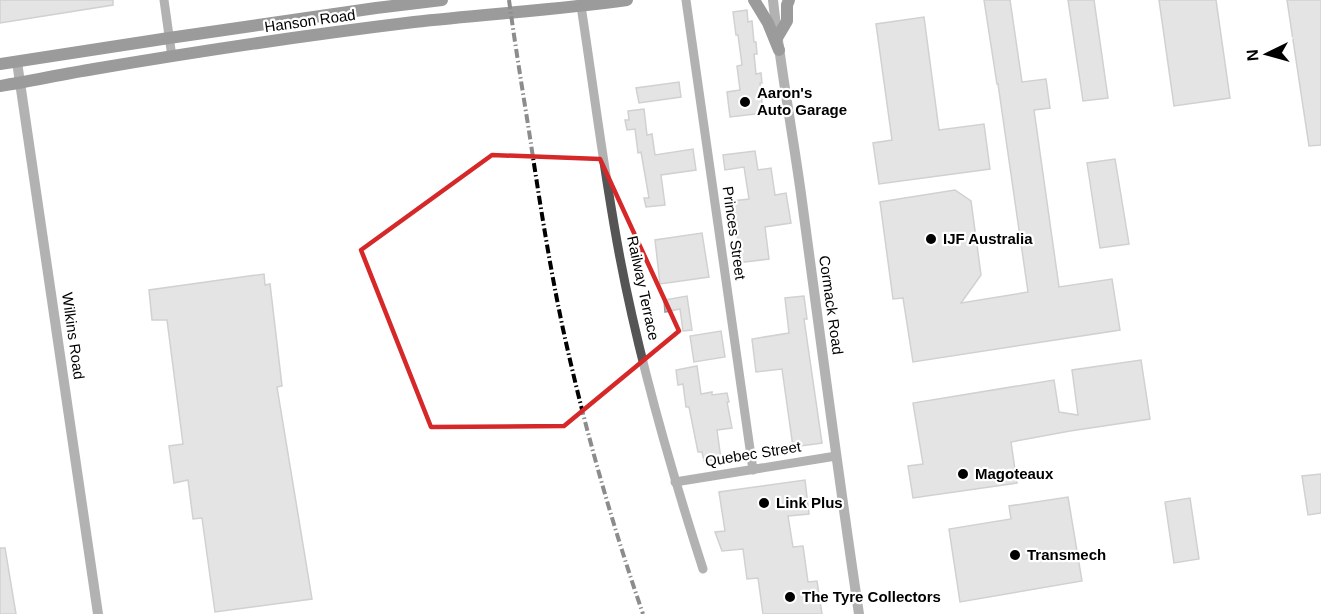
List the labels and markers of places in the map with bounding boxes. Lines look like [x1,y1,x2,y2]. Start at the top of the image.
place label: Aaron's Auto Garage [757,84,847,118]
marker: Aaron's Auto Garage [738,95,752,109]
place label: IJF Australia [943,230,1033,247]
marker: IJF Australia [924,232,938,246]
place label: Magoteaux [975,465,1054,482]
marker: Magoteaux [956,467,970,481]
place label: Link Plus [776,494,843,511]
marker: Link Plus [757,496,771,510]
place label: Transmech [1027,546,1106,563]
marker: Transmech [1008,548,1022,562]
place label: The Tyre Collectors [802,588,941,605]
marker: The Tyre Collectors [783,590,797,604]

